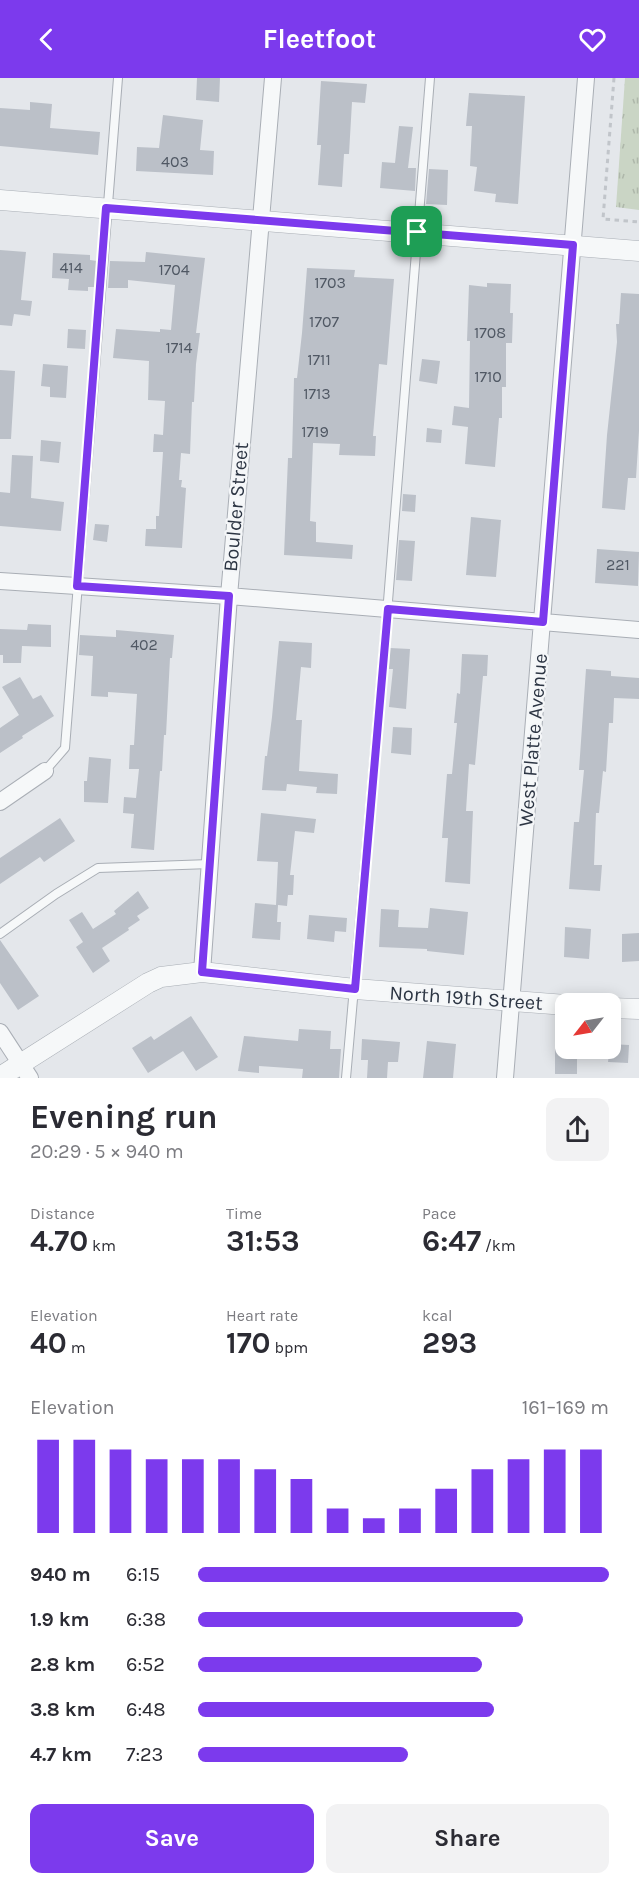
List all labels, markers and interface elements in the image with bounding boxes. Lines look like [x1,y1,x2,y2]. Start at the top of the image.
icon: back [30,23,63,56]
text: Fleetfoot [263,23,376,55]
icon: heart [576,23,609,56]
house number: 403 [161,152,189,171]
pin [391,206,442,257]
icon: arrive [400,215,433,248]
house number: 414 [59,258,83,277]
house number: 1704 [158,260,190,279]
house number: 1703 [314,273,346,292]
house number: 1707 [309,312,339,331]
house number: 1708 [474,323,506,342]
house number: 1714 [165,338,193,357]
house number: 1711 [307,350,331,369]
house number: 1710 [474,367,502,386]
house number: 1713 [303,384,331,403]
house number: 1719 [301,422,329,441]
street label: Boulder Street [219,441,253,573]
house number: 221 [606,555,630,574]
house number: 402 [130,635,158,654]
street label: West Platte Avenue [514,652,552,828]
street label: North 19th Street [389,981,544,1015]
north arrow [555,993,621,1059]
map controls [555,993,621,1059]
text: Evening run [30,1098,218,1136]
button: share [546,1098,609,1161]
text: 20:29 · 5 × 940 m [30,1140,184,1163]
text: Distance [30,1204,95,1223]
text: Time [226,1204,262,1223]
text: Pace [422,1204,456,1223]
text: 4.70 [30,1223,88,1259]
text: 31:53 [226,1223,300,1259]
text: 6:47 [422,1223,481,1259]
text: km [88,1236,116,1255]
text: /km [481,1236,516,1255]
text: Elevation [30,1306,98,1325]
text: Heart rate [226,1306,298,1325]
text: kcal [422,1306,453,1325]
text: 40 [30,1325,67,1361]
text: 170 [226,1325,271,1361]
text: 293 [422,1325,477,1361]
text: m [67,1338,86,1357]
text: bpm [271,1338,308,1357]
text: Elevation [30,1396,115,1419]
text: 161–169 m [522,1396,609,1419]
text: 940 m [30,1563,91,1586]
text: 6:15 [126,1563,160,1586]
text: 1.9 km [30,1608,90,1631]
text: 6:38 [126,1608,166,1631]
text: 2.8 km [30,1653,95,1676]
text: 6:52 [126,1653,165,1676]
text: 3.8 km [30,1698,96,1721]
text: 6:48 [126,1698,166,1721]
text: 4.7 km [30,1743,92,1766]
text: 7:23 [126,1743,163,1766]
button: Save [30,1804,314,1873]
button: Share [326,1804,609,1873]

